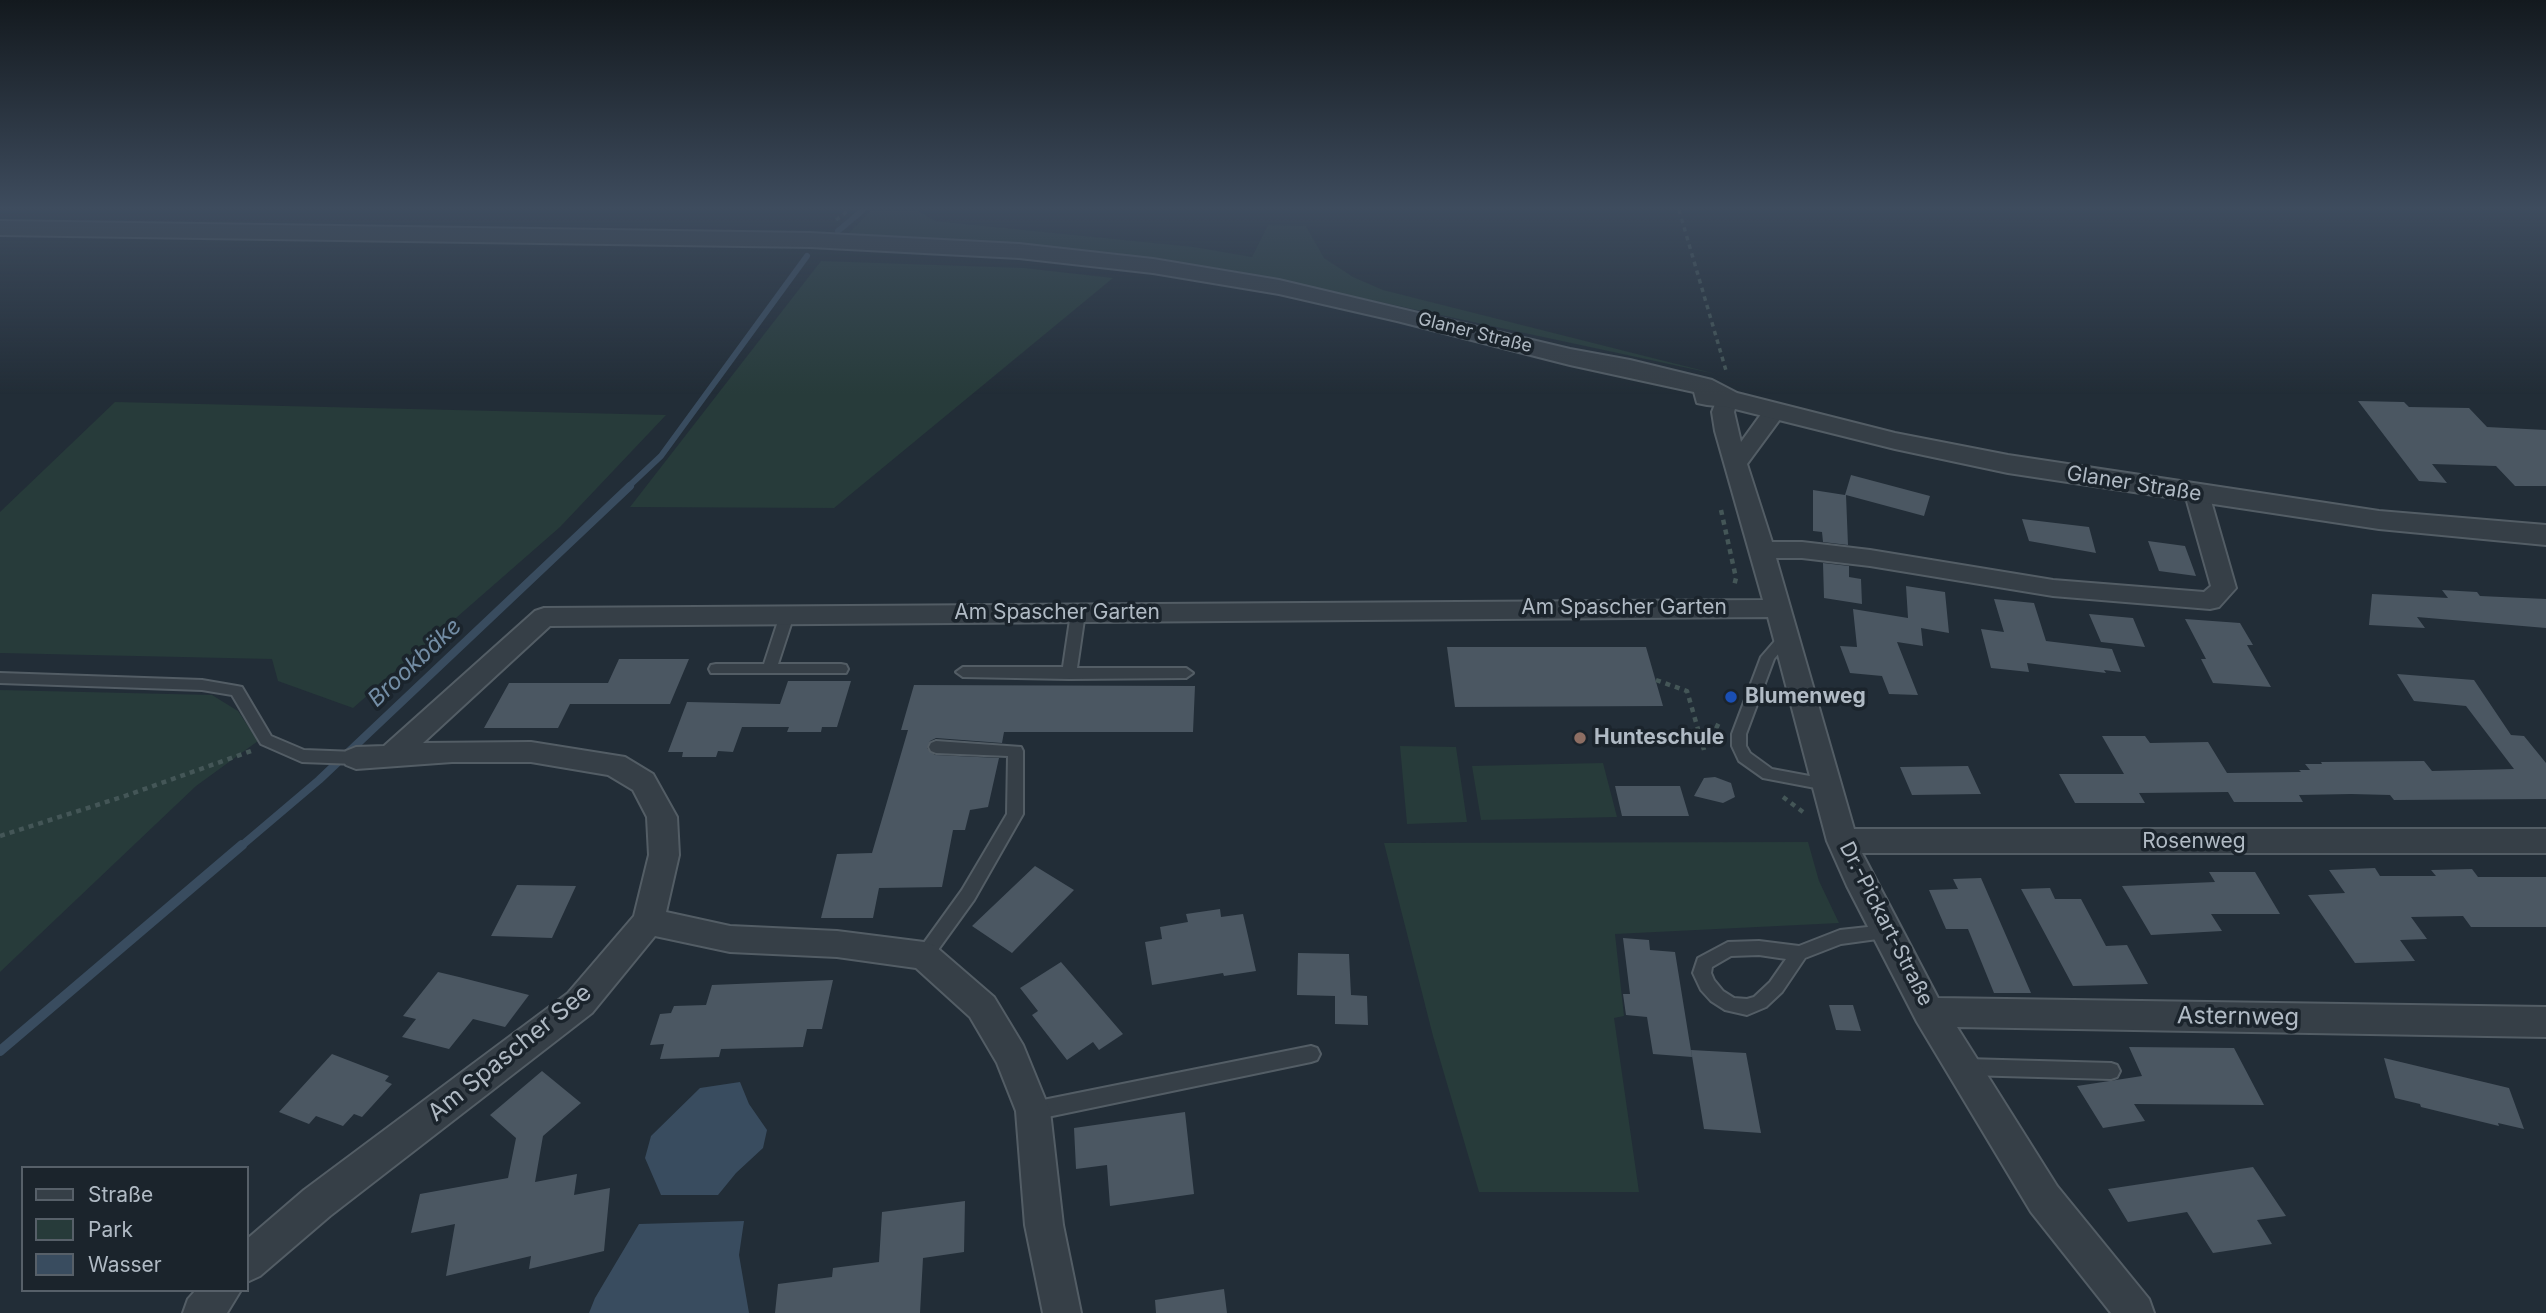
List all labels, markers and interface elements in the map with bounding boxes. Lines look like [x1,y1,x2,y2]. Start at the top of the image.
street label: Glaner Straße [1416,308,1534,358]
street label: Glaner Straße [2065,461,2203,507]
street label: Am Spascher Garten [1521,595,1727,621]
street label: Am Spascher Garten [954,600,1160,626]
water label: Brookbäke [363,613,467,713]
place label: Blumenweg [1745,684,1866,710]
marker: Blumenweg [1723,689,1739,705]
place label: Hunteschule [1594,725,1724,751]
marker: Hunteschule [1572,730,1588,746]
street label: Rosenweg [2142,829,2246,855]
street label: Dr.-Pickart-Straße [1834,838,1938,1010]
street label: Am Spascher See [422,978,598,1128]
street label: Asternweg [2177,1002,2299,1032]
legend [21,1166,248,1292]
text: Straße [88,1182,153,1207]
text: Park [88,1217,133,1242]
text: Wasser [88,1252,162,1277]

